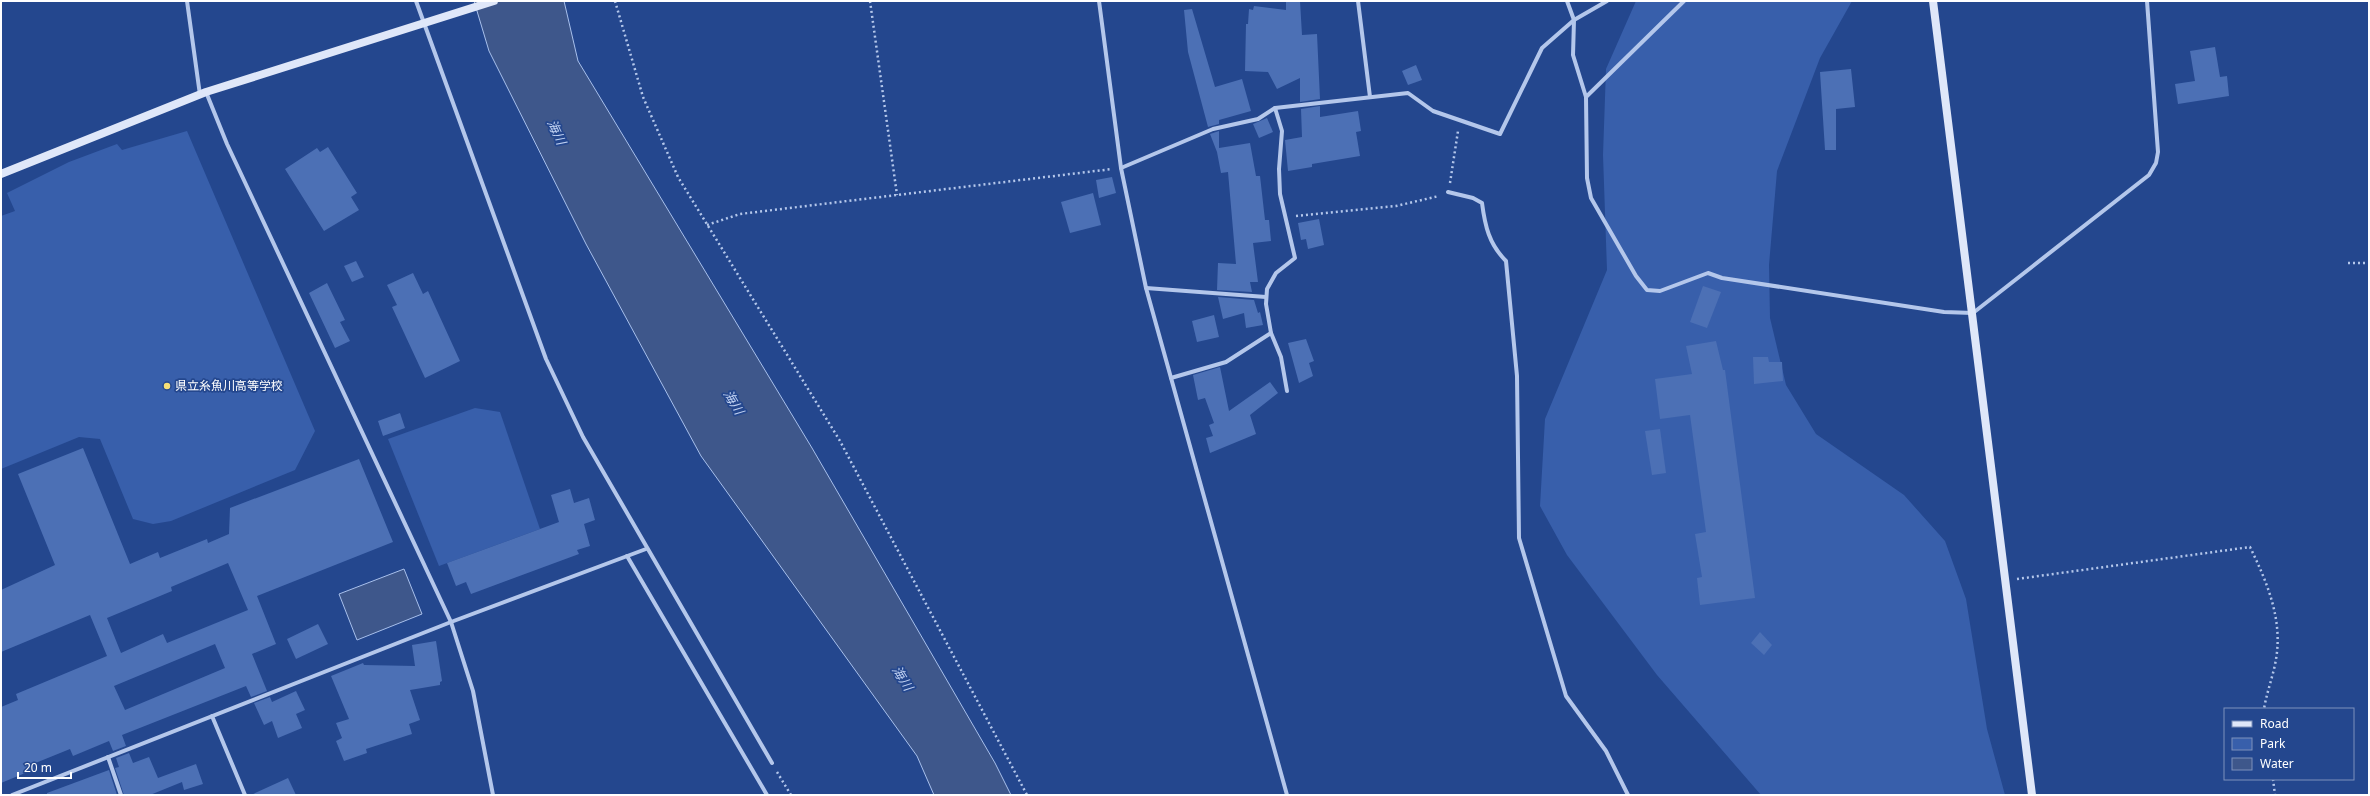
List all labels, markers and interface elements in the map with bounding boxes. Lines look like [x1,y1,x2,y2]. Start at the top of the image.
water label: 海川 [543,116,571,149]
place label: 県立糸魚川高等学校 [175,377,283,394]
marker: 県立糸魚川高等学校 [162,381,172,391]
water label: 海川 [720,386,749,419]
water label: 海川 [888,662,919,695]
legend [2224,708,2354,780]
text: Road [2260,715,2289,732]
text: Park [2260,735,2286,752]
scale bar [18,754,71,780]
text: Water [2260,755,2294,772]
text: 20 m [24,759,52,776]

